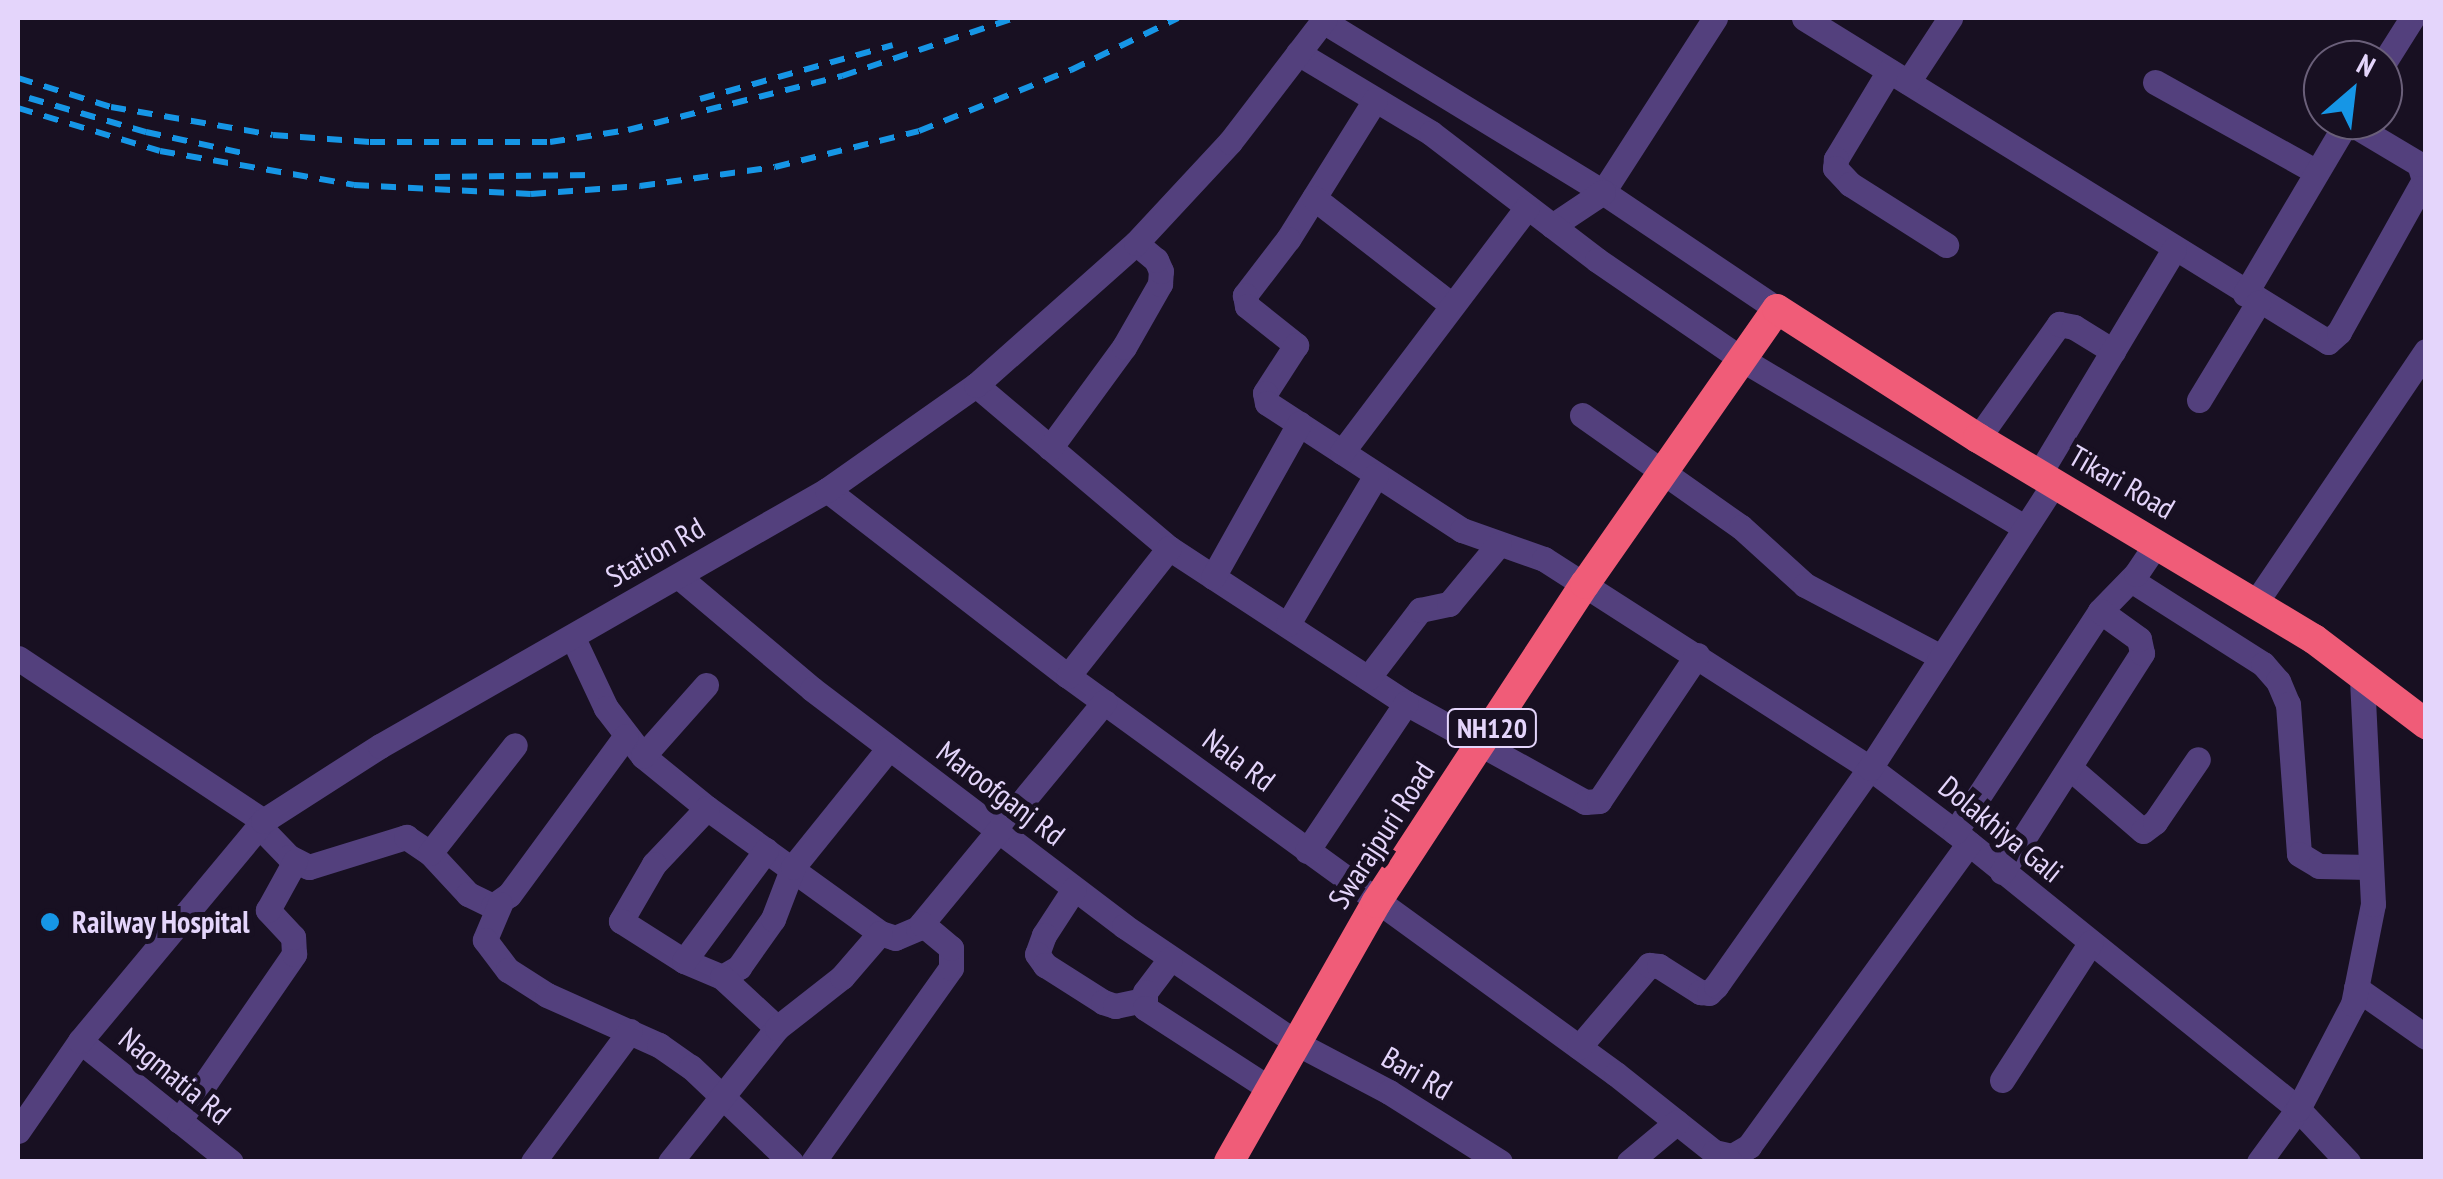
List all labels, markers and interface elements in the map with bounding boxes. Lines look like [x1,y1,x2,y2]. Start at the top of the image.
north arrow [2303,40,2403,140]
text: N [2351,45,2382,85]
street label: Tikari Road [2063,437,2181,527]
street label: Station Rd [599,509,711,595]
road number: NH120 [1444,705,1540,751]
street label: Nala Rd [1196,721,1282,799]
street label: Maroofganj Rd [930,733,1072,853]
street label: Swarajpuri Road [1320,755,1442,915]
street label: Dolakhiya Gali [1932,768,2070,890]
place label: Railway Hospital [72,904,250,940]
marker: Railway Hospital [37,909,63,935]
street label: Nagmatia Rd [112,1020,238,1132]
street label: Bari Rd [1376,1039,1458,1107]

